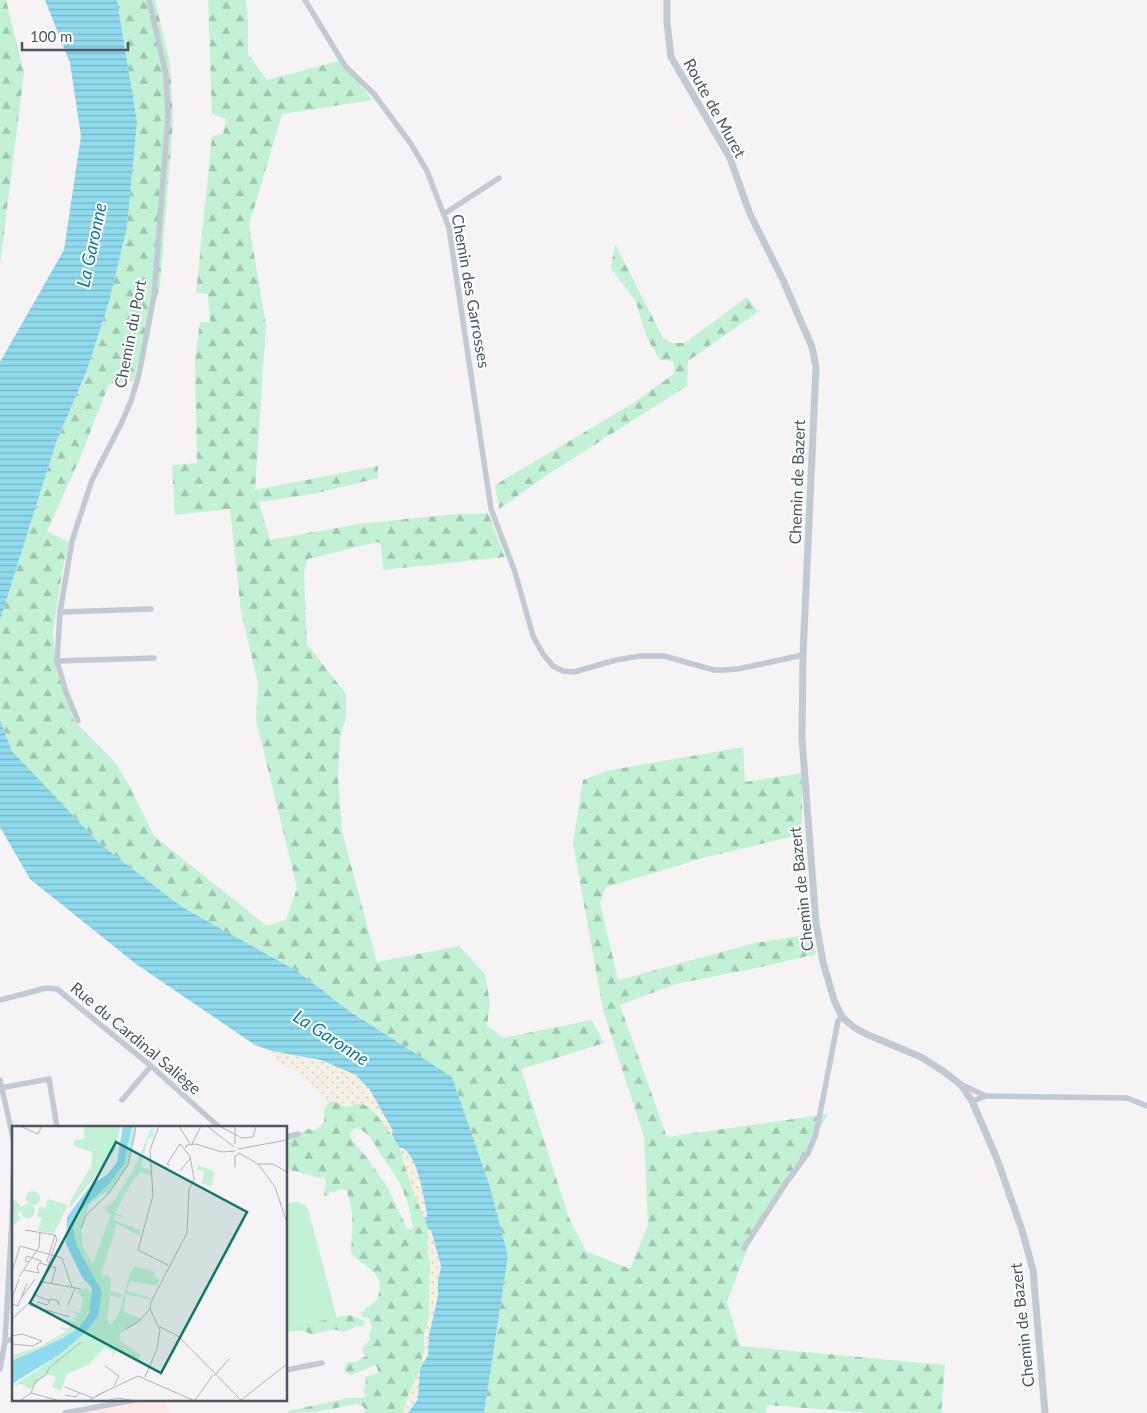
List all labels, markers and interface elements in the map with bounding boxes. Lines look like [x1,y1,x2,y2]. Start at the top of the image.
scale bar [22,20,129,52]
text: 100 m [30,27,72,45]
street label: Route de Muret [680,55,751,161]
water label: La Garonne [71,201,111,289]
street label: Chemin des Garrosses [449,213,494,369]
street label: Chemin du Port [110,278,149,390]
street label: Chemin de Bazert [785,419,808,545]
street label: Chemin de Bazert [785,826,816,952]
street label: Rue du Cardinal Saliège [67,978,205,1098]
water label: La Garonne [290,1005,374,1070]
inset map [12,1126,288,1400]
street label: Chemin de Bazert [1006,1262,1037,1388]

